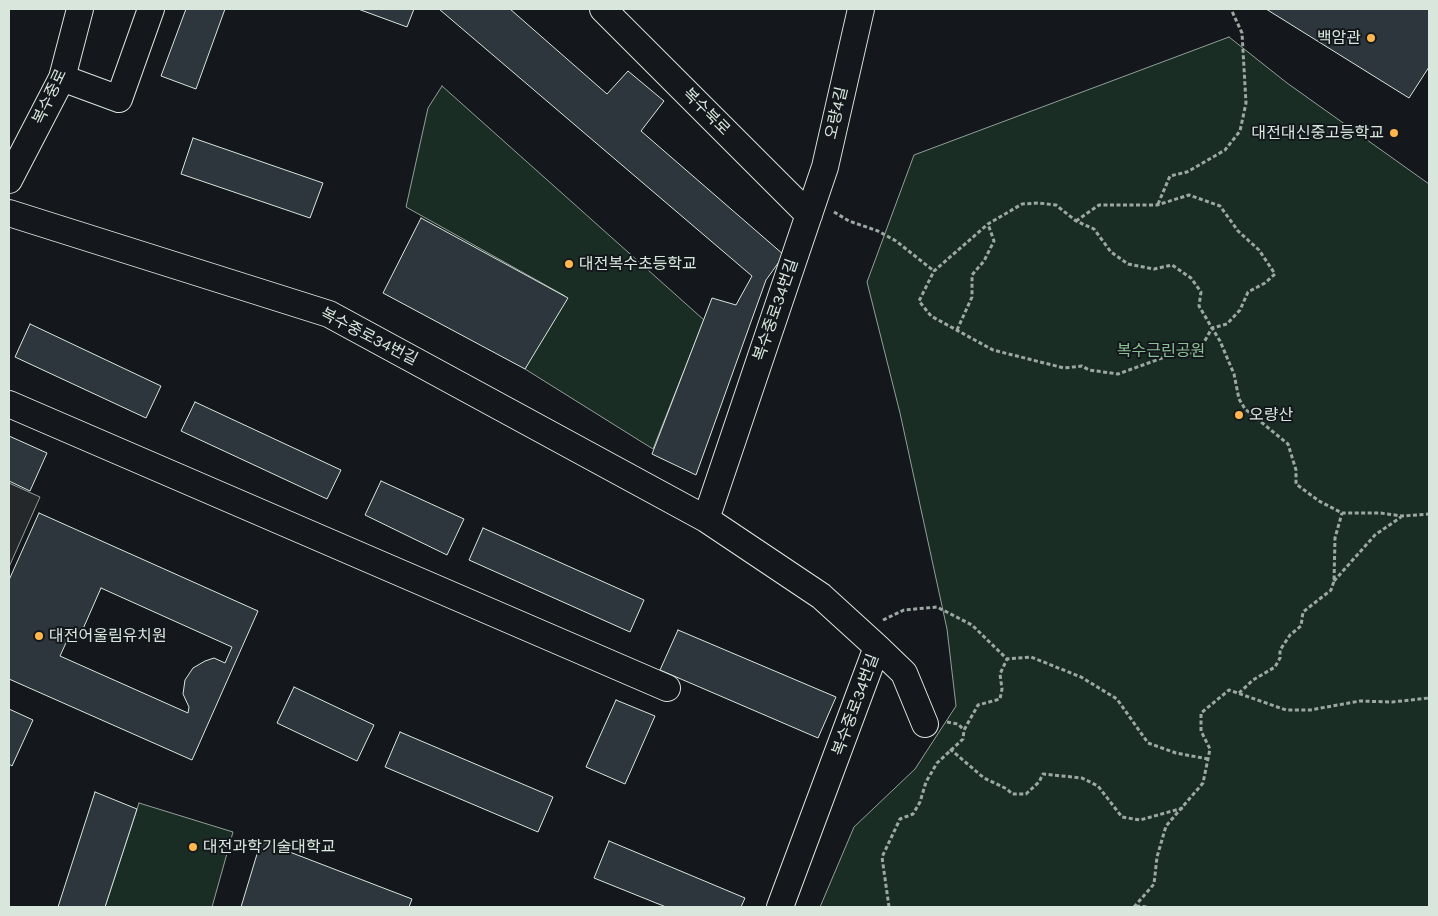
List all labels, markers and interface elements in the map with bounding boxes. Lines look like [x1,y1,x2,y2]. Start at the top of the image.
place label: 백암관 [1317,28,1361,48]
marker: 백암관 [1365,32,1377,44]
street label: 복수중로 [29,66,71,128]
street label: 복수북로 [678,84,734,140]
street label: 오량4길 [822,85,852,141]
place label: 대전대신중고등학교 [1252,123,1384,143]
marker: 대전대신중고등학교 [1388,127,1400,139]
place label: 대전복수초등학교 [579,254,697,274]
street label: 복수중로34번길 [750,256,802,364]
marker: 대전복수초등학교 [563,258,575,270]
street label: 복수중로34번길 [317,304,421,370]
park label: 복수근린공원 [1117,341,1205,361]
place label: 오량산 [1249,405,1293,425]
marker: 오량산 [1233,409,1245,421]
place label: 대전어울림유치원 [49,626,167,646]
marker: 대전어울림유치원 [33,630,45,642]
street label: 복수중로34번길 [829,652,883,758]
place label: 대전과학기술대학교 [203,837,335,857]
marker: 대전과학기술대학교 [187,841,199,853]

